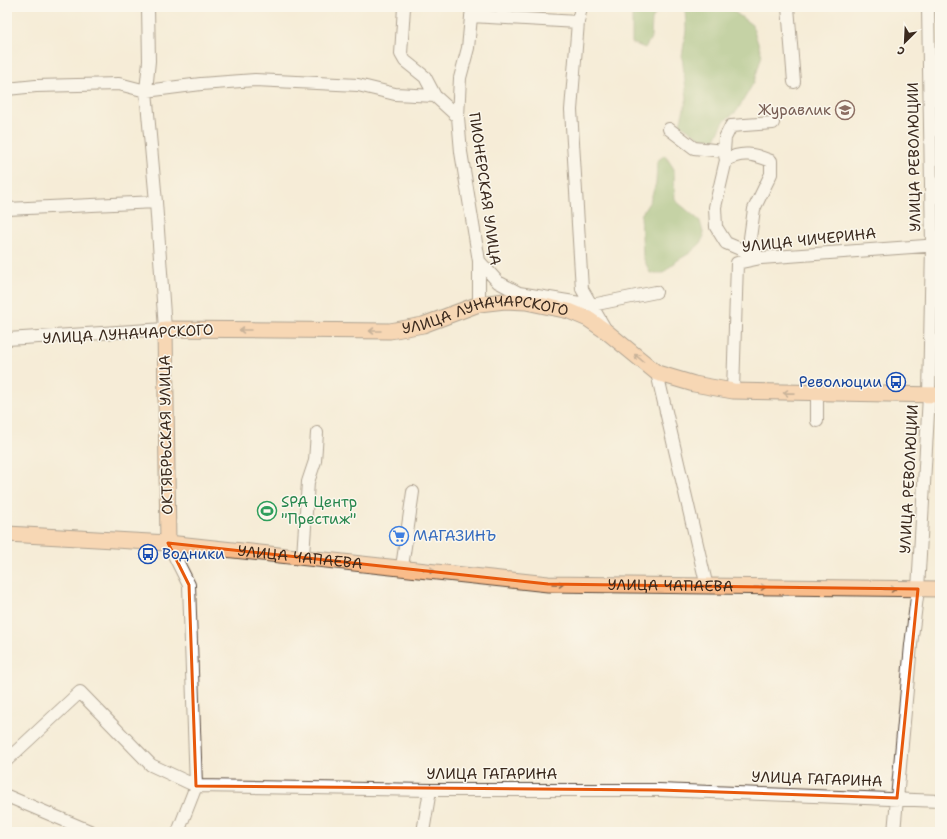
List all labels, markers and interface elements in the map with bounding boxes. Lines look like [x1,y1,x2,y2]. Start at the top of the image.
north arrow [885,22,925,62]
text: С [895,42,907,59]
street label: УЛИЦА РЕВОЛЮЦИИ [903,82,925,232]
school or university icon: Журавлик [834,99,856,121]
place label: Журавлик [758,100,831,120]
street label: ПИОНЕРСКАЯ УЛИЦА [464,111,506,267]
street label: УЛИЦА ЧИЧЕРИНА [741,223,877,257]
street label: УЛИЦА ЛУНАЧАРСКОГО [400,291,570,339]
street label: УЛИЦА ЛУНАЧАРСКОГО [42,320,214,348]
one-way arrow [239,326,252,334]
one-way arrow [369,327,382,335]
one-way arrow [634,353,644,362]
street label: ОКТЯБРЬСКАЯ УЛИЦА [155,355,177,515]
bus stop icon: Революции [885,371,907,393]
place label: Революции [799,372,882,392]
one-way arrow [783,389,796,396]
street label: УЛИЦА РЕВОЛЮЦИИ [895,404,923,554]
place label: SPA Центр "Престиж" [281,492,357,529]
sports icon: SPA Центр "Престиж" [256,500,278,522]
supermarket icon: МАГАЗИНЪ [388,525,410,547]
place label: МАГАЗИНЪ [413,526,496,546]
street label: УЛИЦА ЧАПАЕВА [236,541,364,574]
bus stop icon: Водники [137,543,159,565]
place label: Водники [162,544,225,564]
one-way arrow [422,567,435,574]
street label: УЛИЦА ЧАПАЕВА [608,575,734,596]
one-way arrow [551,580,564,588]
one-way arrow [753,583,766,591]
one-way arrow [883,585,896,593]
street label: УЛИЦА ГАГАРИНА [426,764,558,784]
street label: УЛИЦА ГАГАРИНА [751,767,883,791]

